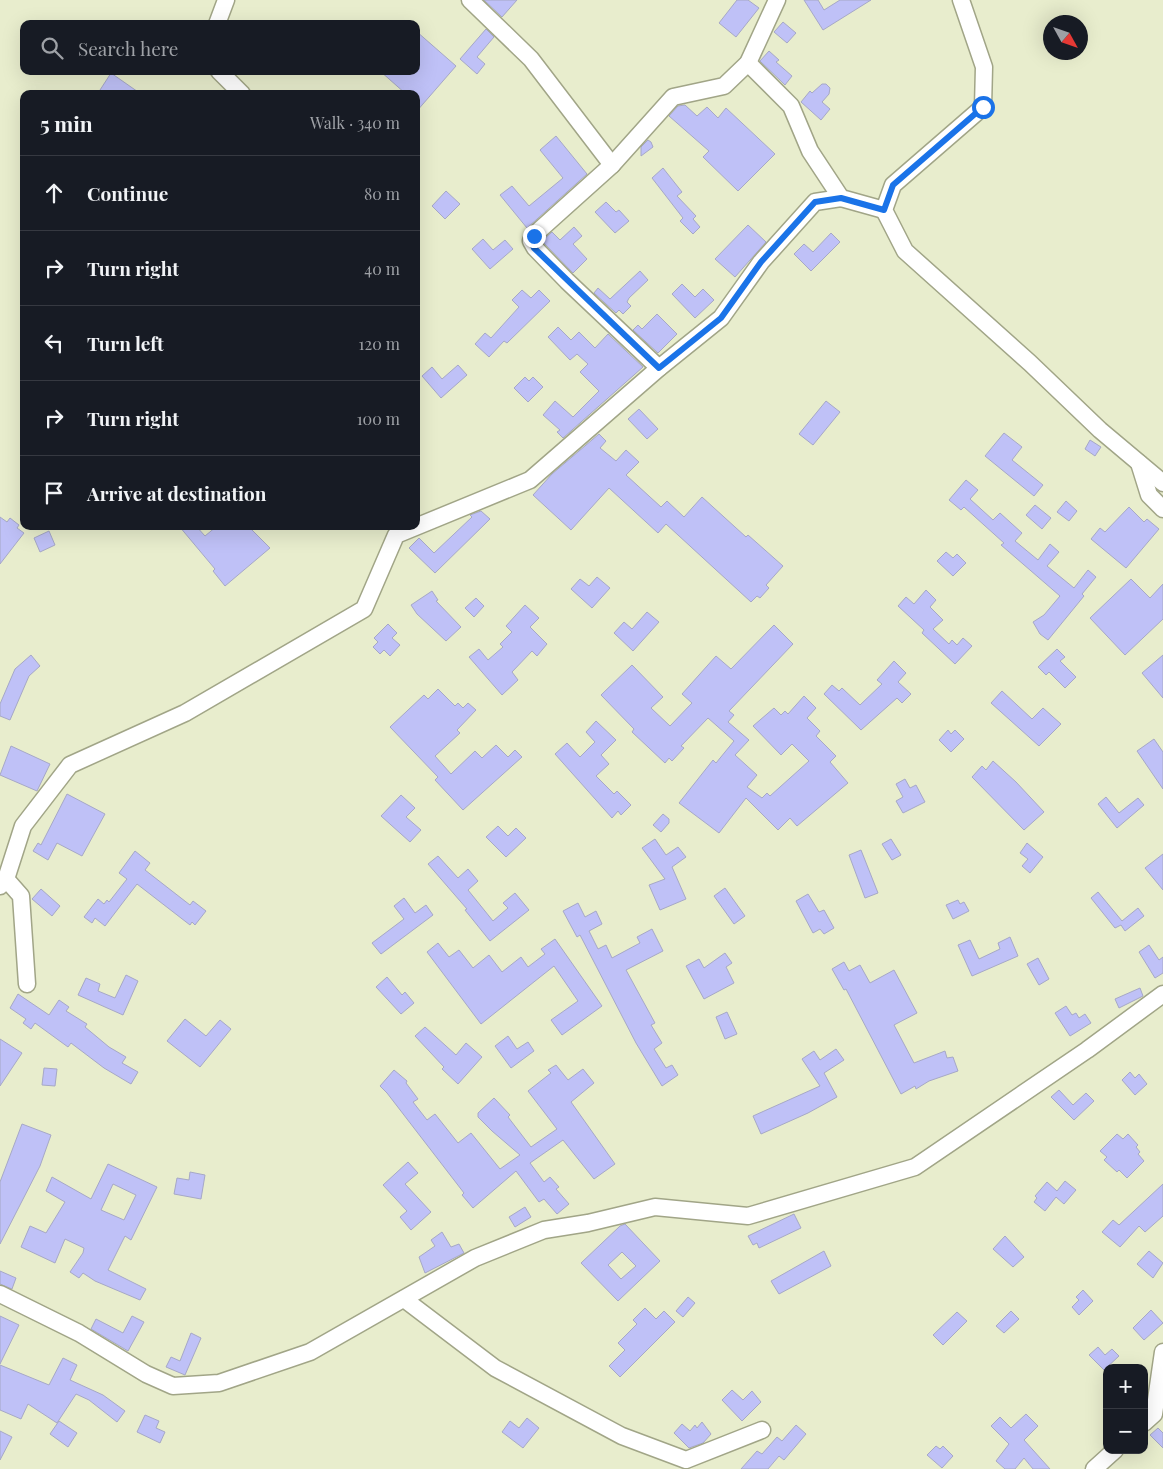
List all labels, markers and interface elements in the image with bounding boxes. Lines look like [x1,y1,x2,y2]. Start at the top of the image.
north arrow [1043,15,1088,60]
search box [20,20,420,75]
icon: search [38,34,66,62]
text: Search here [78,35,178,61]
route start [972,96,995,119]
text: 5 min [40,109,93,137]
text: Walk · 340 m [310,112,400,133]
icon: ahead [40,179,68,207]
text: Continue [87,180,168,206]
text: 80 m [364,183,400,204]
route end [523,225,546,248]
icon: right [40,254,68,282]
text: Turn right [87,255,179,281]
text: 40 m [364,258,400,279]
icon: left [40,329,68,357]
text: Turn left [87,330,164,356]
text: 120 m [359,333,400,354]
icon: right [40,404,68,432]
text: Turn right [87,405,179,431]
text: 100 m [357,408,400,429]
icon: arrive [40,479,68,507]
text: Arrive at destination [87,480,267,506]
map controls [1103,1364,1148,1454]
button: + [1103,1364,1148,1409]
button: − [1103,1409,1148,1454]

